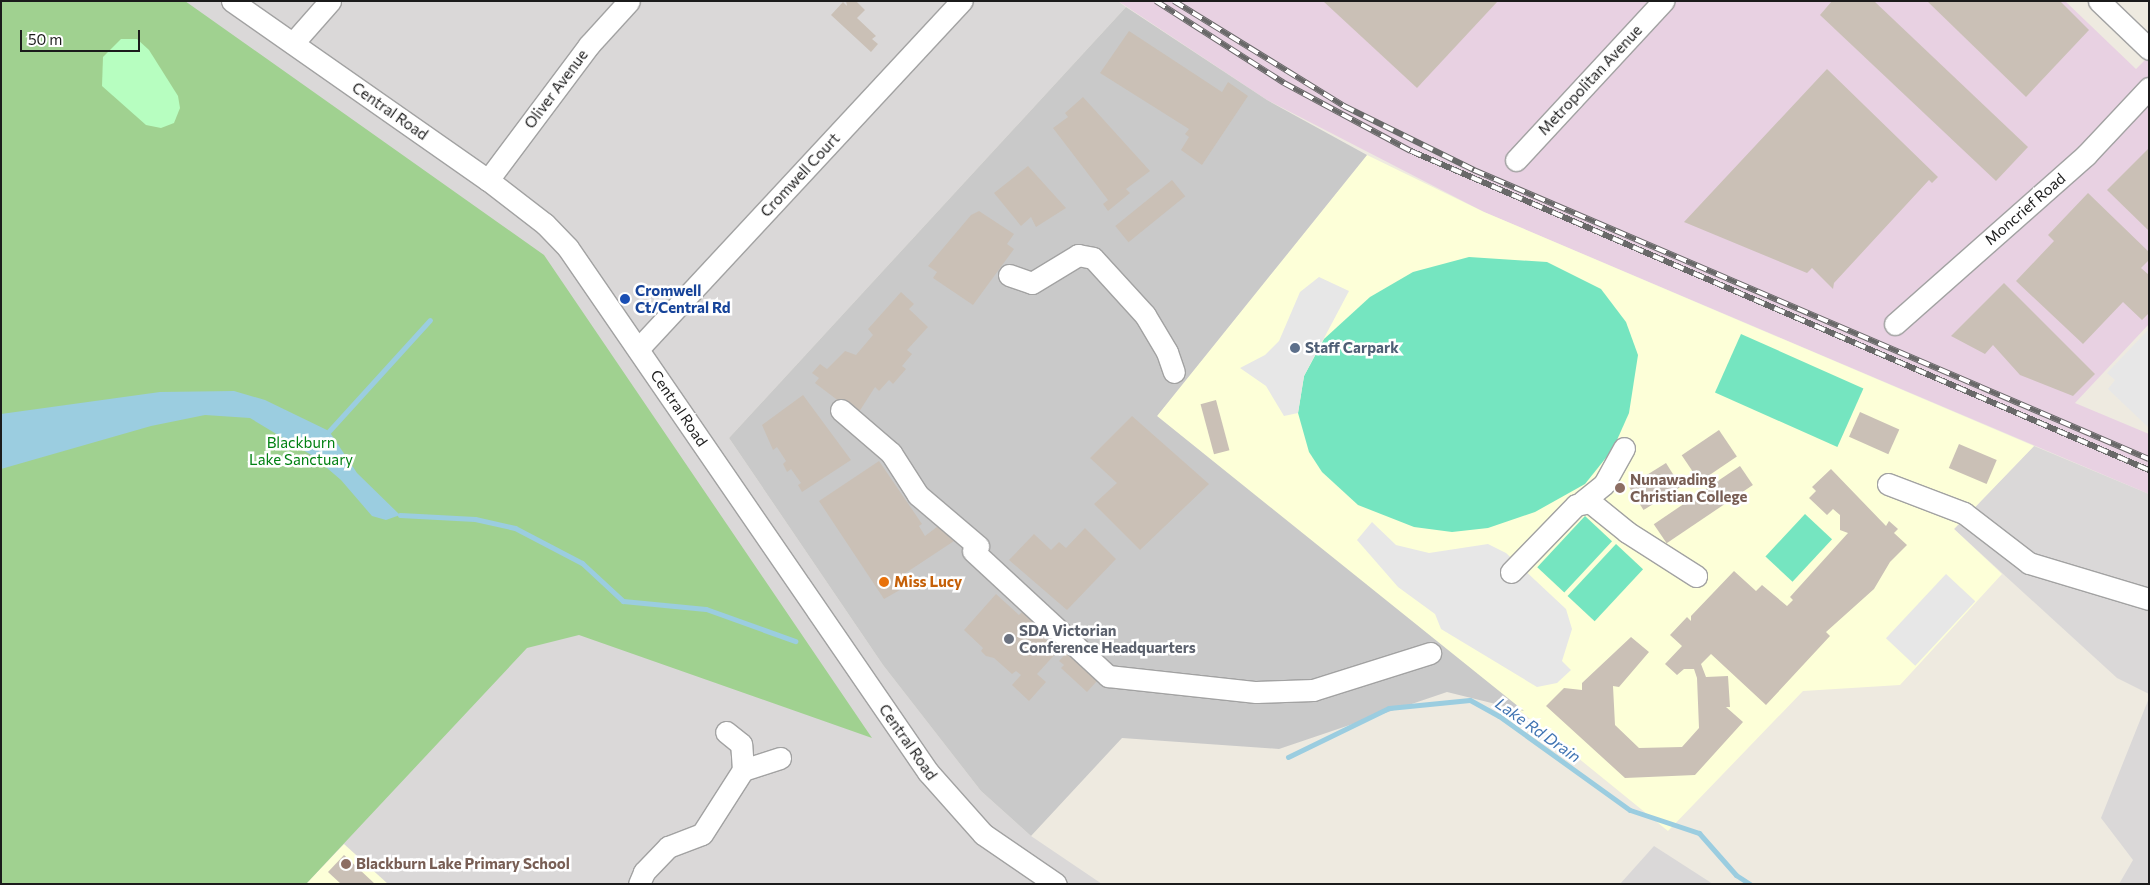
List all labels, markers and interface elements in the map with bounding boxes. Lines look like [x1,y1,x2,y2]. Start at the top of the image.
scale bar [22,20,142,52]
street label: Metropolitan Avenue [1534,21,1646,139]
text: 50 m [28,30,62,48]
street label: Oliver Avenue [520,46,592,132]
street label: Central Road [349,78,431,144]
street label: Cromwell Court [757,129,843,221]
street label: Moncrief Road [1981,169,2069,249]
place label: Cromwell Ct/Central Rd [635,281,731,316]
marker: Cromwell Ct/Central Rd [619,293,631,305]
place label: Staff Carpark [1305,339,1399,357]
marker: Staff Carpark [1289,342,1301,354]
street label: Central Road [647,366,711,450]
park label: Blackburn Lake Sanctuary [249,433,353,468]
place label: Nunawading Christian College [1630,470,1747,505]
marker: Nunawading Christian College [1614,482,1626,494]
place label: Miss Lucy [894,573,962,591]
marker: Miss Lucy [878,576,890,588]
place label: SDA Victorian Conference Headquarters [1019,621,1196,656]
marker: SDA Victorian Conference Headquarters [1003,633,1015,645]
water label: Lake Rd Drain [1492,694,1584,766]
street label: Central Road [875,701,941,783]
place label: Blackburn Lake Primary School [356,855,570,873]
marker: Blackburn Lake Primary School [340,858,352,870]

